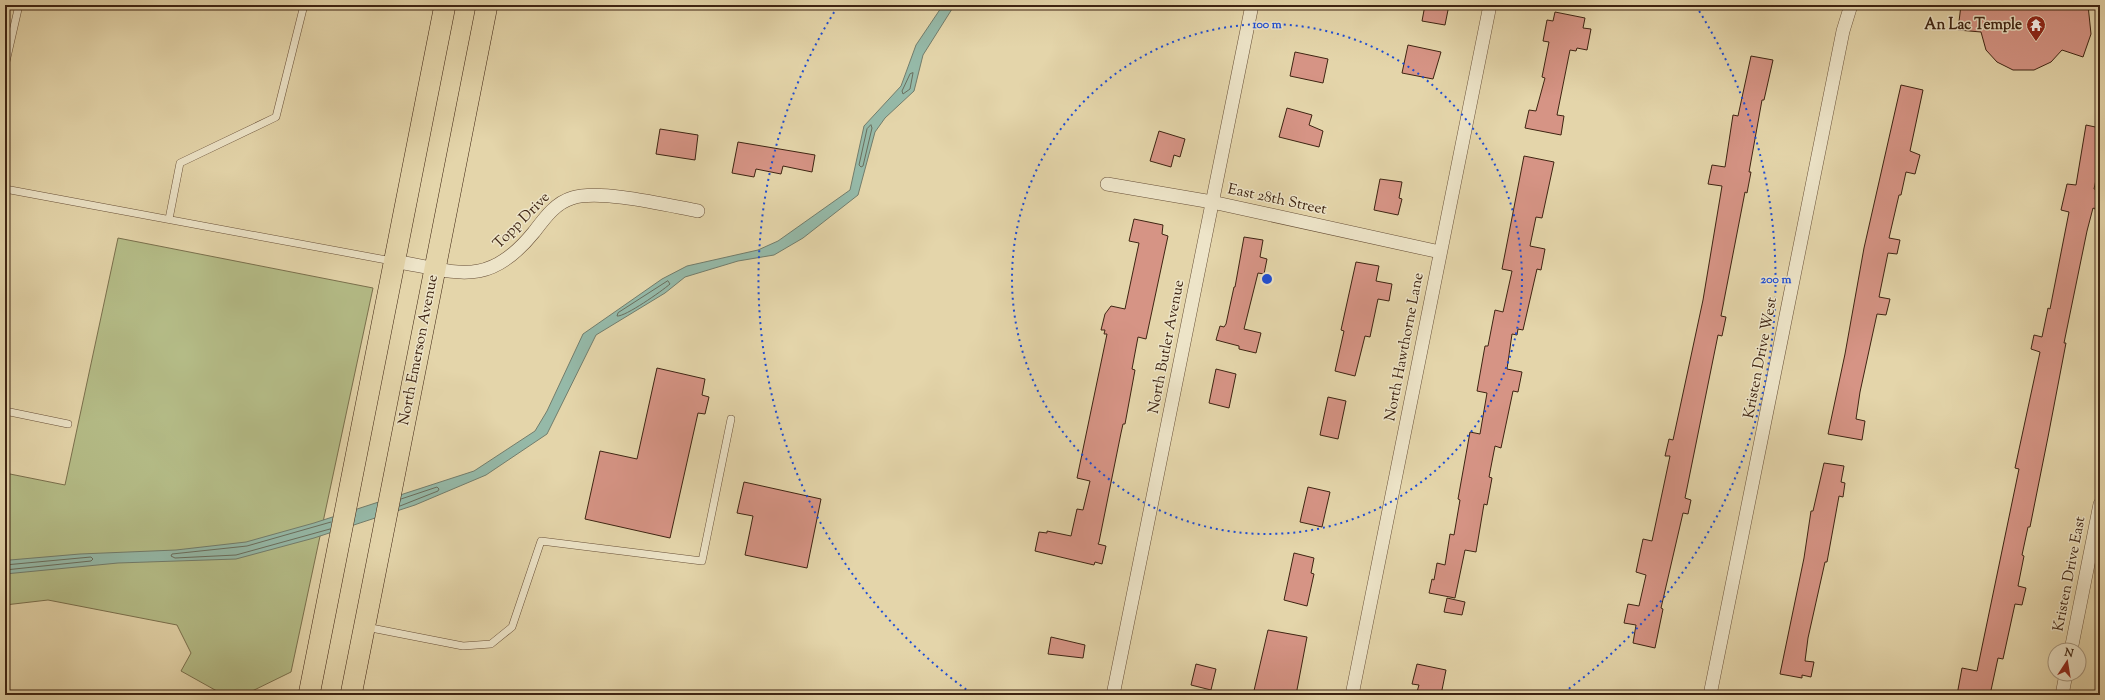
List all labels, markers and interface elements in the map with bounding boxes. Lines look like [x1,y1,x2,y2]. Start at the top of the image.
temple icon: An Lac Temple [2025,14,2047,42]
place label: An Lac Temple [1924,15,2022,36]
text: 100 m [1251,16,1282,34]
street label: East 28th Street [1226,179,1328,221]
street label: Topp Drive [489,188,555,254]
street label: North Hawthorne Lane [1380,271,1430,423]
text: 200 m [1761,271,1791,289]
centre of rings [1260,272,1274,286]
street label: North Emerson Avenue [394,273,444,427]
street label: North Butler Avenue [1144,278,1190,416]
street label: Kristen Drive West [1739,296,1783,420]
street label: Kristen Drive East [2049,515,2091,633]
north arrow [2047,642,2087,682]
text: N [2062,644,2075,662]

